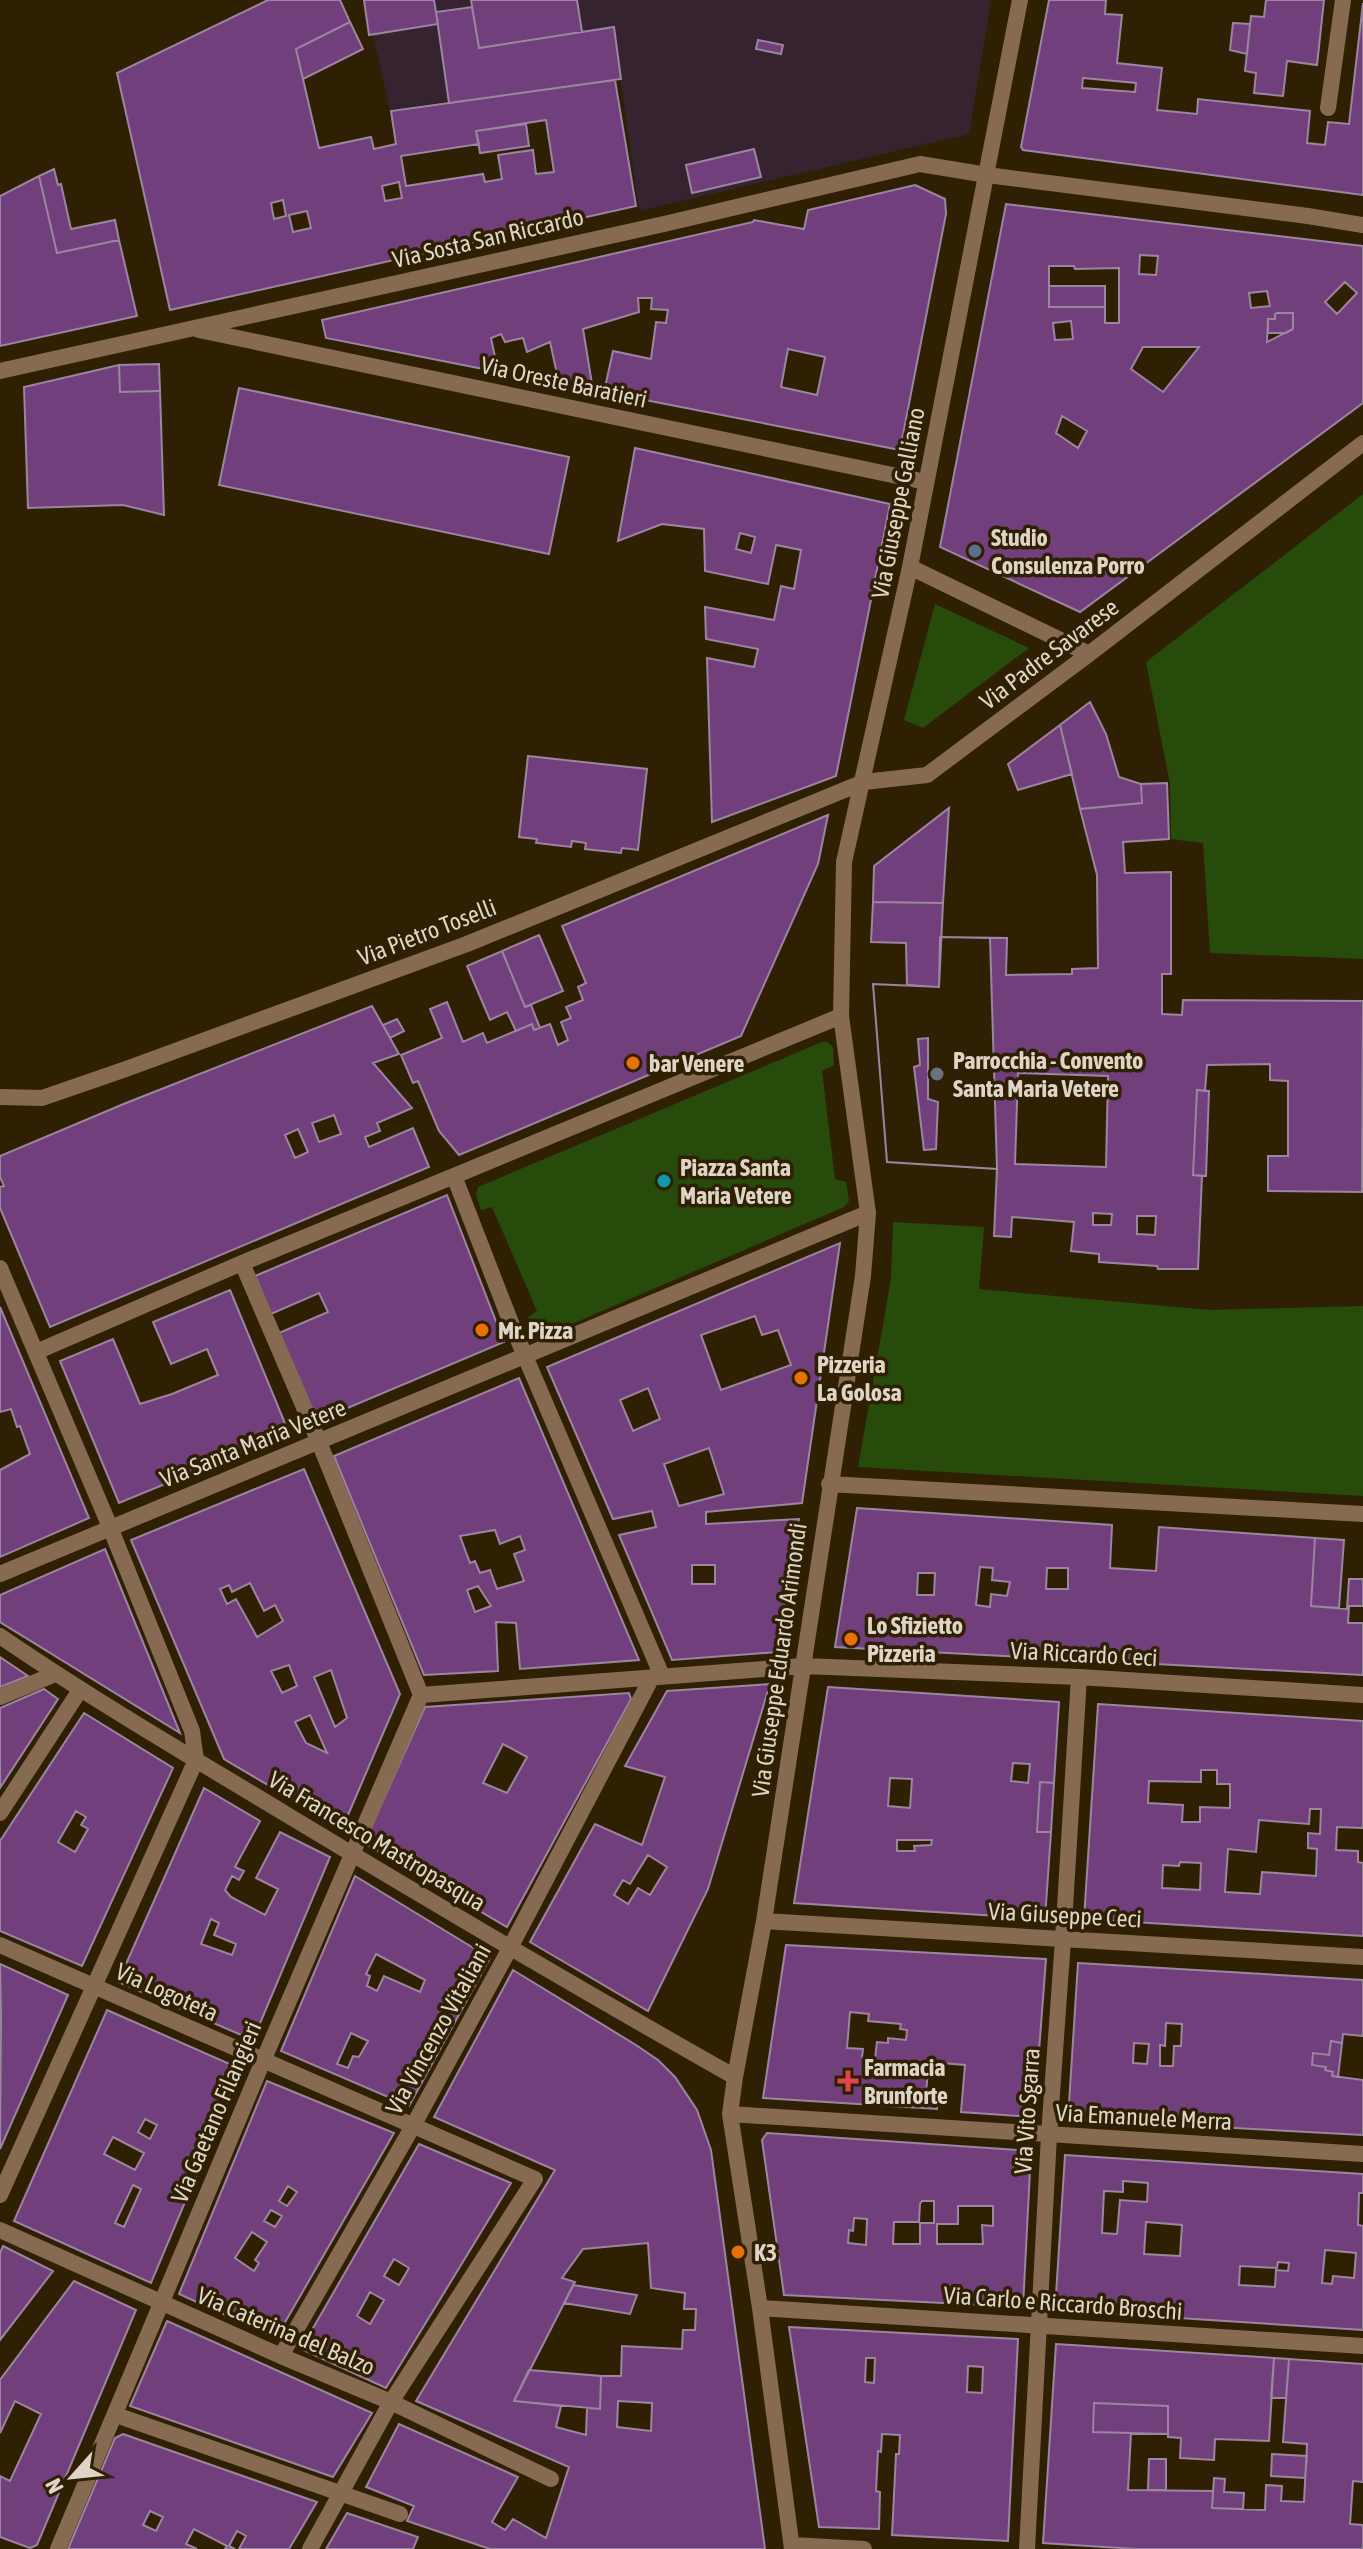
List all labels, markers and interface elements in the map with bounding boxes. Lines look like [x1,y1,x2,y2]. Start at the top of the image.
street label: Via Sosta San Riccardo [390,203,586,273]
street label: Via Oreste Baratieri [478,351,650,413]
street label: Via Giuseppe Galliano [866,405,930,601]
place label: Studio Consulenza Porro [991,524,1145,579]
marker: Studio Consulenza Porro [966,542,984,560]
street label: Via Padre Savarese [975,593,1123,715]
street label: Via Pietro Toselli [354,893,500,971]
place label: Parrocchia - Convento Santa Maria Vetere [953,1047,1143,1102]
place label: bar Venere [649,1050,744,1077]
marker: bar Venere [624,1054,642,1072]
marker: Parrocchia - Convento Santa Maria Vetere [928,1065,946,1083]
place label: Piazza Santa Maria Vetere [680,1154,792,1209]
marker: Piazza Santa Maria Vetere [655,1172,673,1190]
place label: Mr. Pizza [498,1317,573,1344]
marker: Mr. Pizza [473,1321,491,1339]
place label: Pizzeria La Golosa [817,1351,902,1406]
marker: Pizzeria La Golosa [792,1369,810,1387]
street label: Via Santa Maria Vetere [156,1393,350,1493]
street label: Via Giuseppe Eduardo Arimondi [746,1521,812,1799]
place label: Lo Sfizietto Pizzeria [867,1612,963,1667]
marker: Lo Sfizietto Pizzeria [842,1630,860,1648]
street label: Via Riccardo Ceci [1010,1637,1158,1671]
street label: Via Francesco Mastropasqua [264,1766,490,1916]
street label: Via Giuseppe Ceci [987,1897,1143,1933]
street label: Via Vincenzo Vitaliani [380,1939,496,2119]
street label: Via Logoteta [112,1957,222,2027]
street label: Via Gaetano Filangieri [166,2017,266,2207]
street label: Via Vito Sgarra [1009,2047,1045,2175]
place label: Farmacia Brunforte [864,2054,948,2109]
marker: Farmacia Brunforte [839,2072,857,2090]
street label: Via Emanuele Merra [1055,2099,1233,2135]
place label: K3 [754,2239,777,2266]
marker: K3 [729,2243,747,2261]
street label: Via Caterina del Balzo [193,2281,379,2381]
street label: Via Carlo e Riccardo Broschi [943,2281,1183,2325]
north arrow [32,2437,112,2517]
text: N [40,2474,69,2498]

